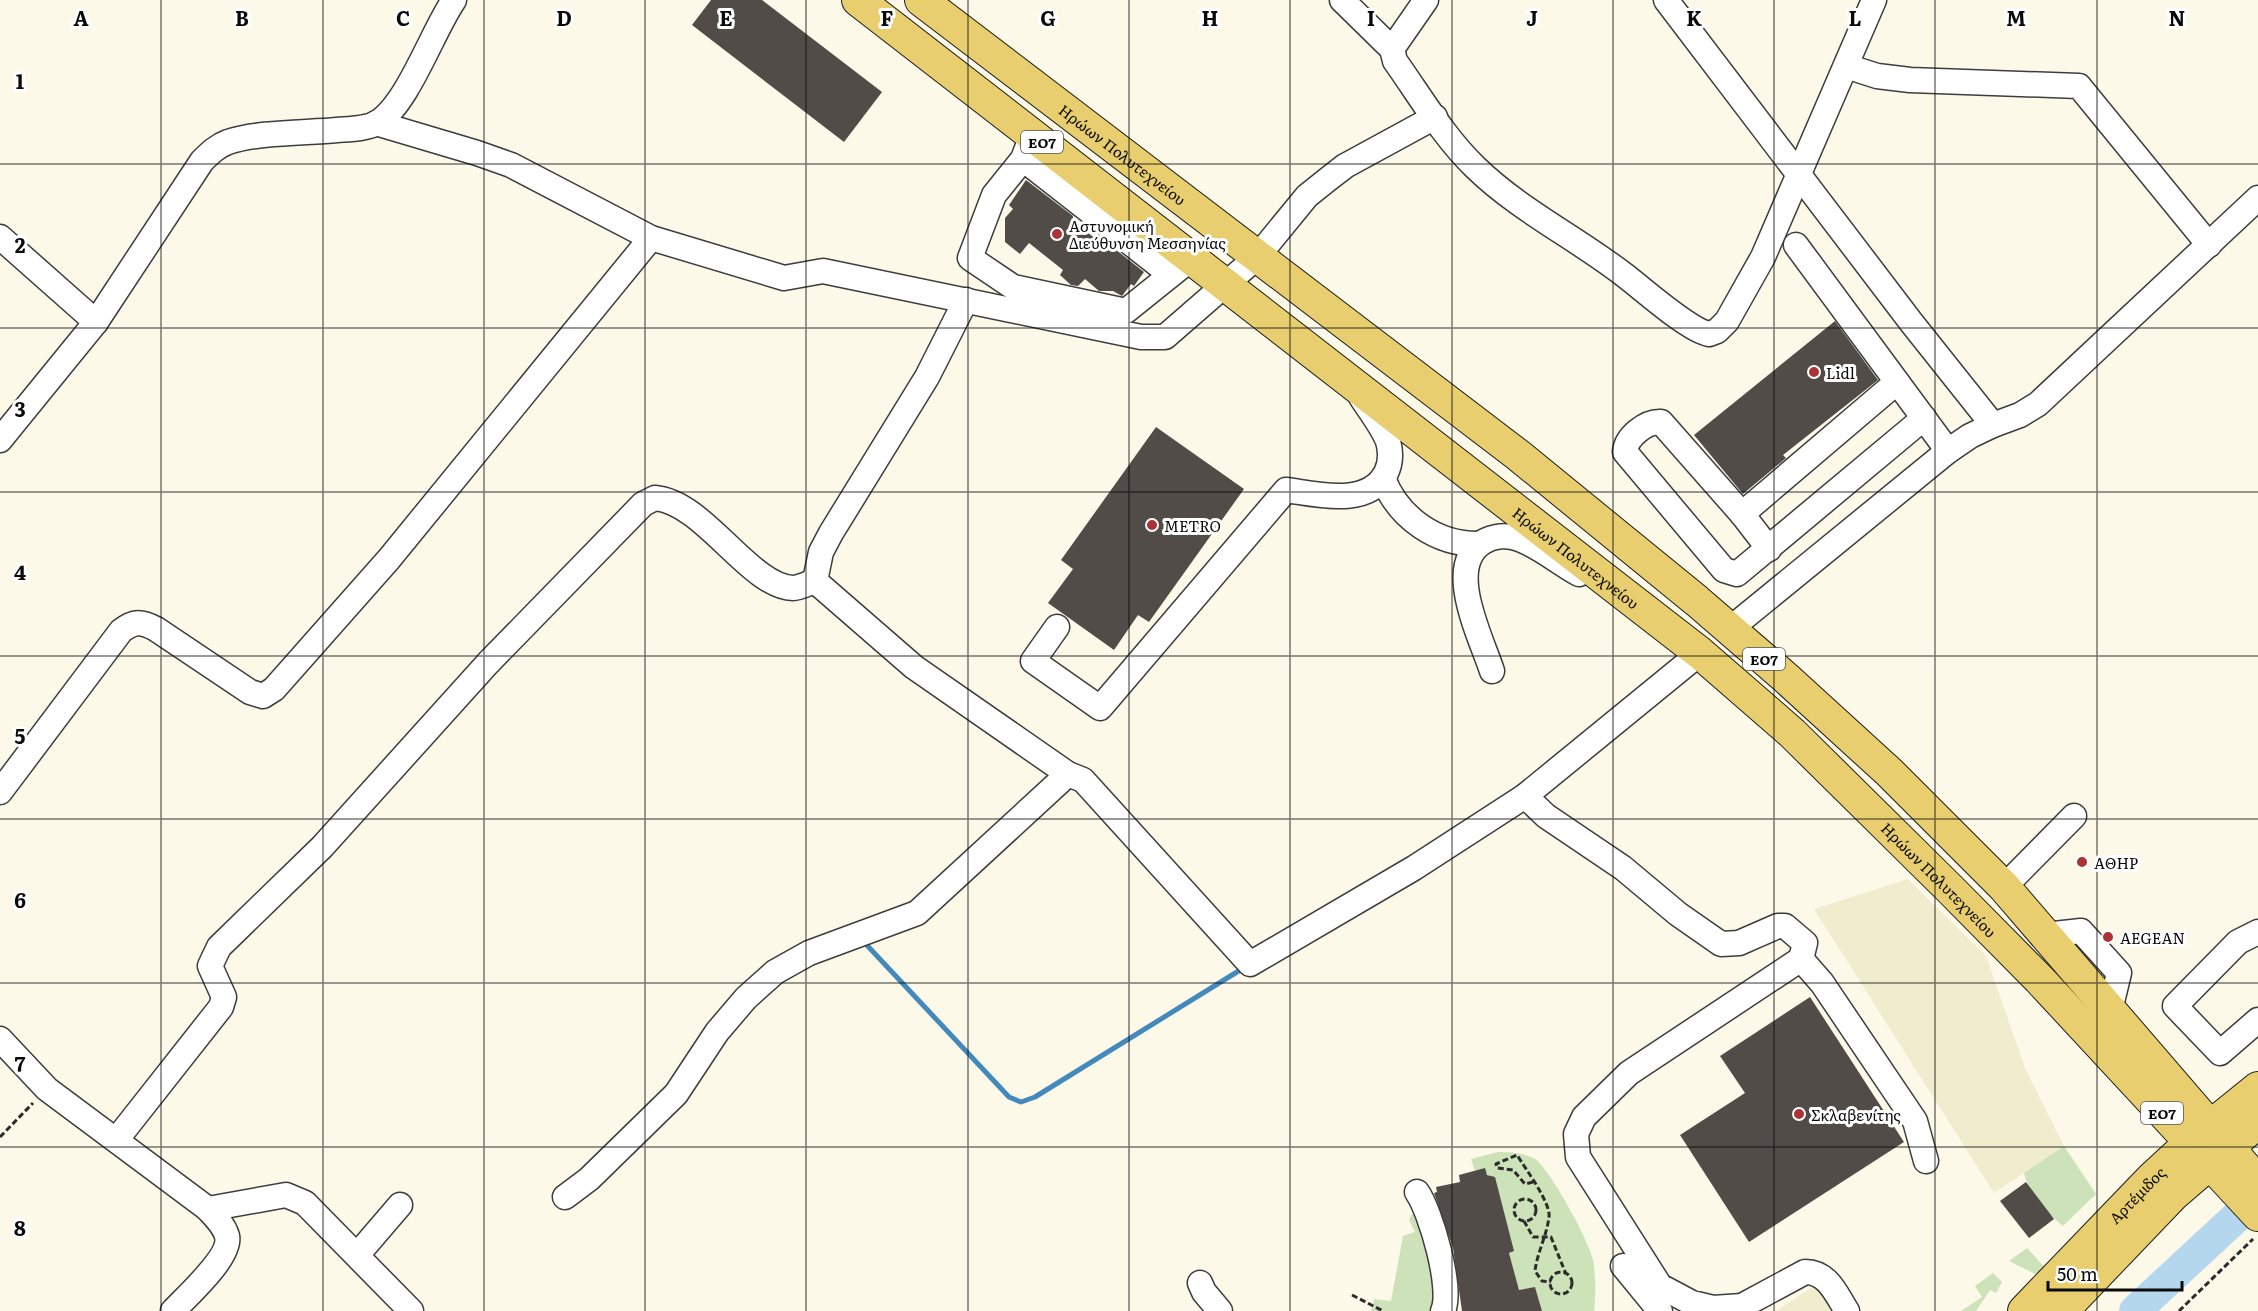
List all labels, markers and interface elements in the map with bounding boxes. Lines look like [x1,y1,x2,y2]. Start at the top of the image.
text: A [73,2,89,32]
text: B [235,2,249,32]
text: C [396,2,410,32]
text: D [556,2,572,32]
text: E [719,2,733,32]
text: F [881,2,894,32]
text: G [1040,2,1056,32]
text: H [1202,2,1218,32]
text: I [1367,2,1375,32]
text: J [1526,2,1538,32]
text: K [1686,2,1702,32]
text: L [1849,2,1862,32]
text: M [2006,2,2026,32]
text: N [2169,2,2185,32]
text: 1 [16,65,24,95]
street label: Ηρώων Πολυτεχνείου [1055,98,1192,210]
road number: ΕΟ7 [1021,131,1063,153]
place label: Αστυνομική Διεύθυνση Μεσσηνίας [1069,214,1226,254]
marker: Αστυνομική Διεύθυνση Μεσσηνίας [1050,227,1064,241]
text: 2 [15,229,26,259]
place label: Lidl [1826,361,1855,384]
marker: Lidl [1807,365,1821,379]
text: 3 [14,393,26,423]
street label: Ηρώων Πολυτεχνείου [1508,501,1645,614]
place label: METRO [1164,514,1221,537]
marker: METRO [1145,518,1159,532]
text: 4 [14,556,26,586]
road number: ΕΟ7 [1743,648,1785,670]
text: 5 [15,720,26,750]
street label: Ηρώων Πολυτεχνείου [1877,816,2003,942]
place label: ΑΘΗΡ [2094,851,2138,874]
marker: ΑΘΗΡ [2075,855,2089,869]
text: 6 [14,884,26,914]
place label: AEGEAN [2120,926,2185,949]
marker: AEGEAN [2101,930,2115,944]
text: 7 [15,1048,26,1078]
road number: ΕΟ7 [2141,1102,2183,1124]
place label: Σκλαβενίτης [1811,1103,1901,1126]
marker: Σκλαβενίτης [1792,1107,1806,1121]
street label: Αρτέμιδος [2103,1160,2170,1228]
text: 8 [14,1212,26,1242]
scale bar [2048,1254,2182,1292]
text: 50 m [2057,1260,2098,1287]

